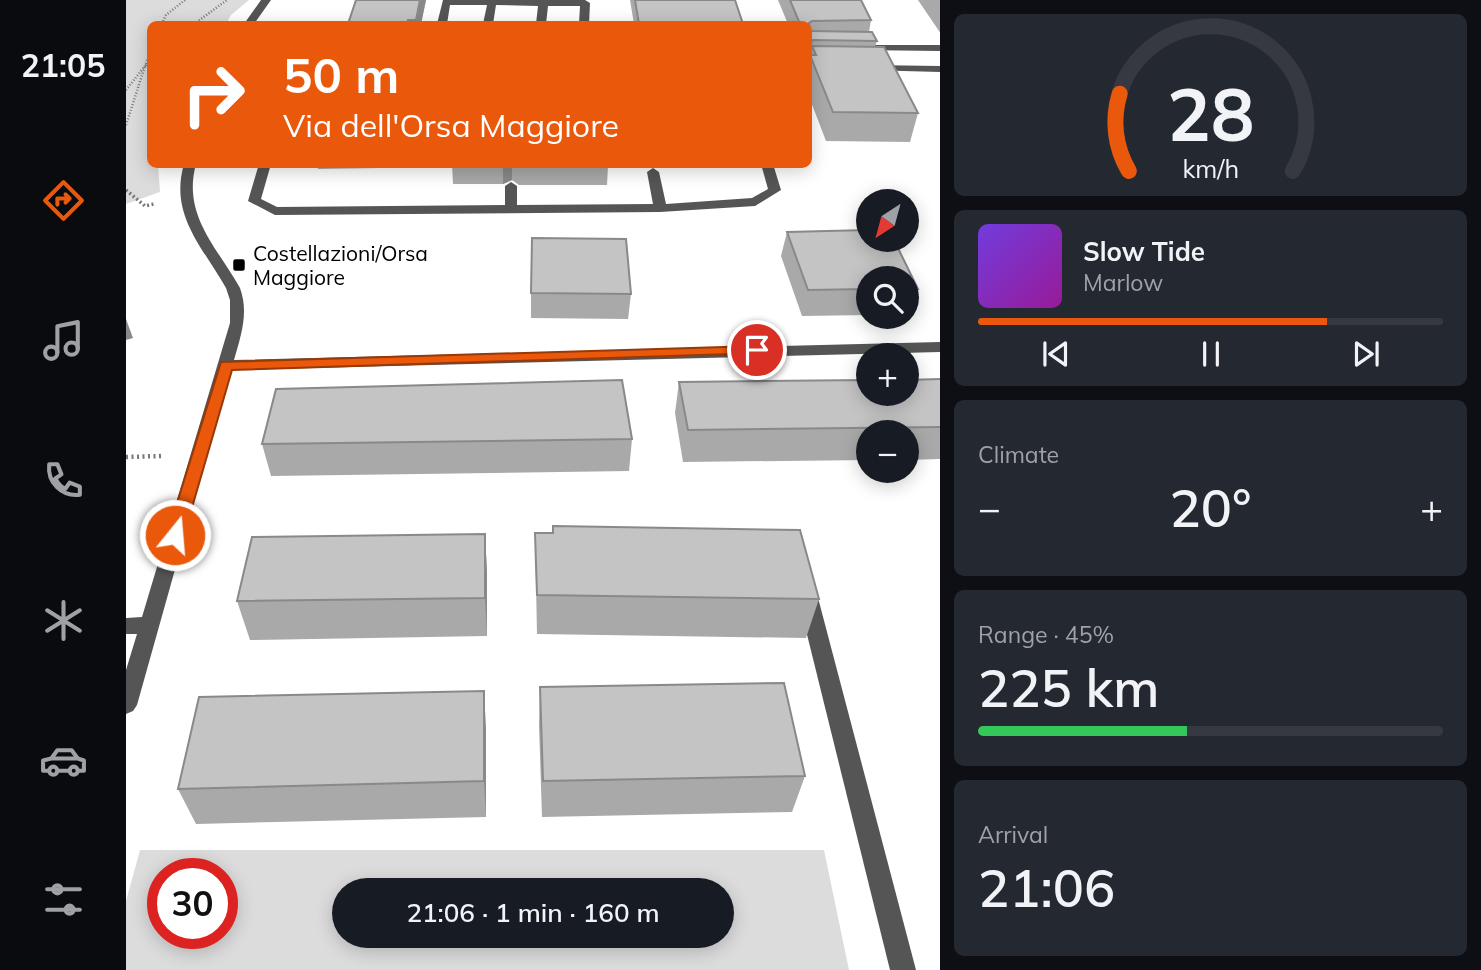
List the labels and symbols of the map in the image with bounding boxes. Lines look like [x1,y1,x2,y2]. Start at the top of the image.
north arrow [856,189,919,252]
place label: Costellazioni/Orsa Maggiore [253,240,428,290]
marker: Costellazioni/Orsa Maggiore [231,257,247,273]
pin [727,320,787,380]
position arrow [138,498,212,572]
speed limit sign: 30 [147,858,238,949]

